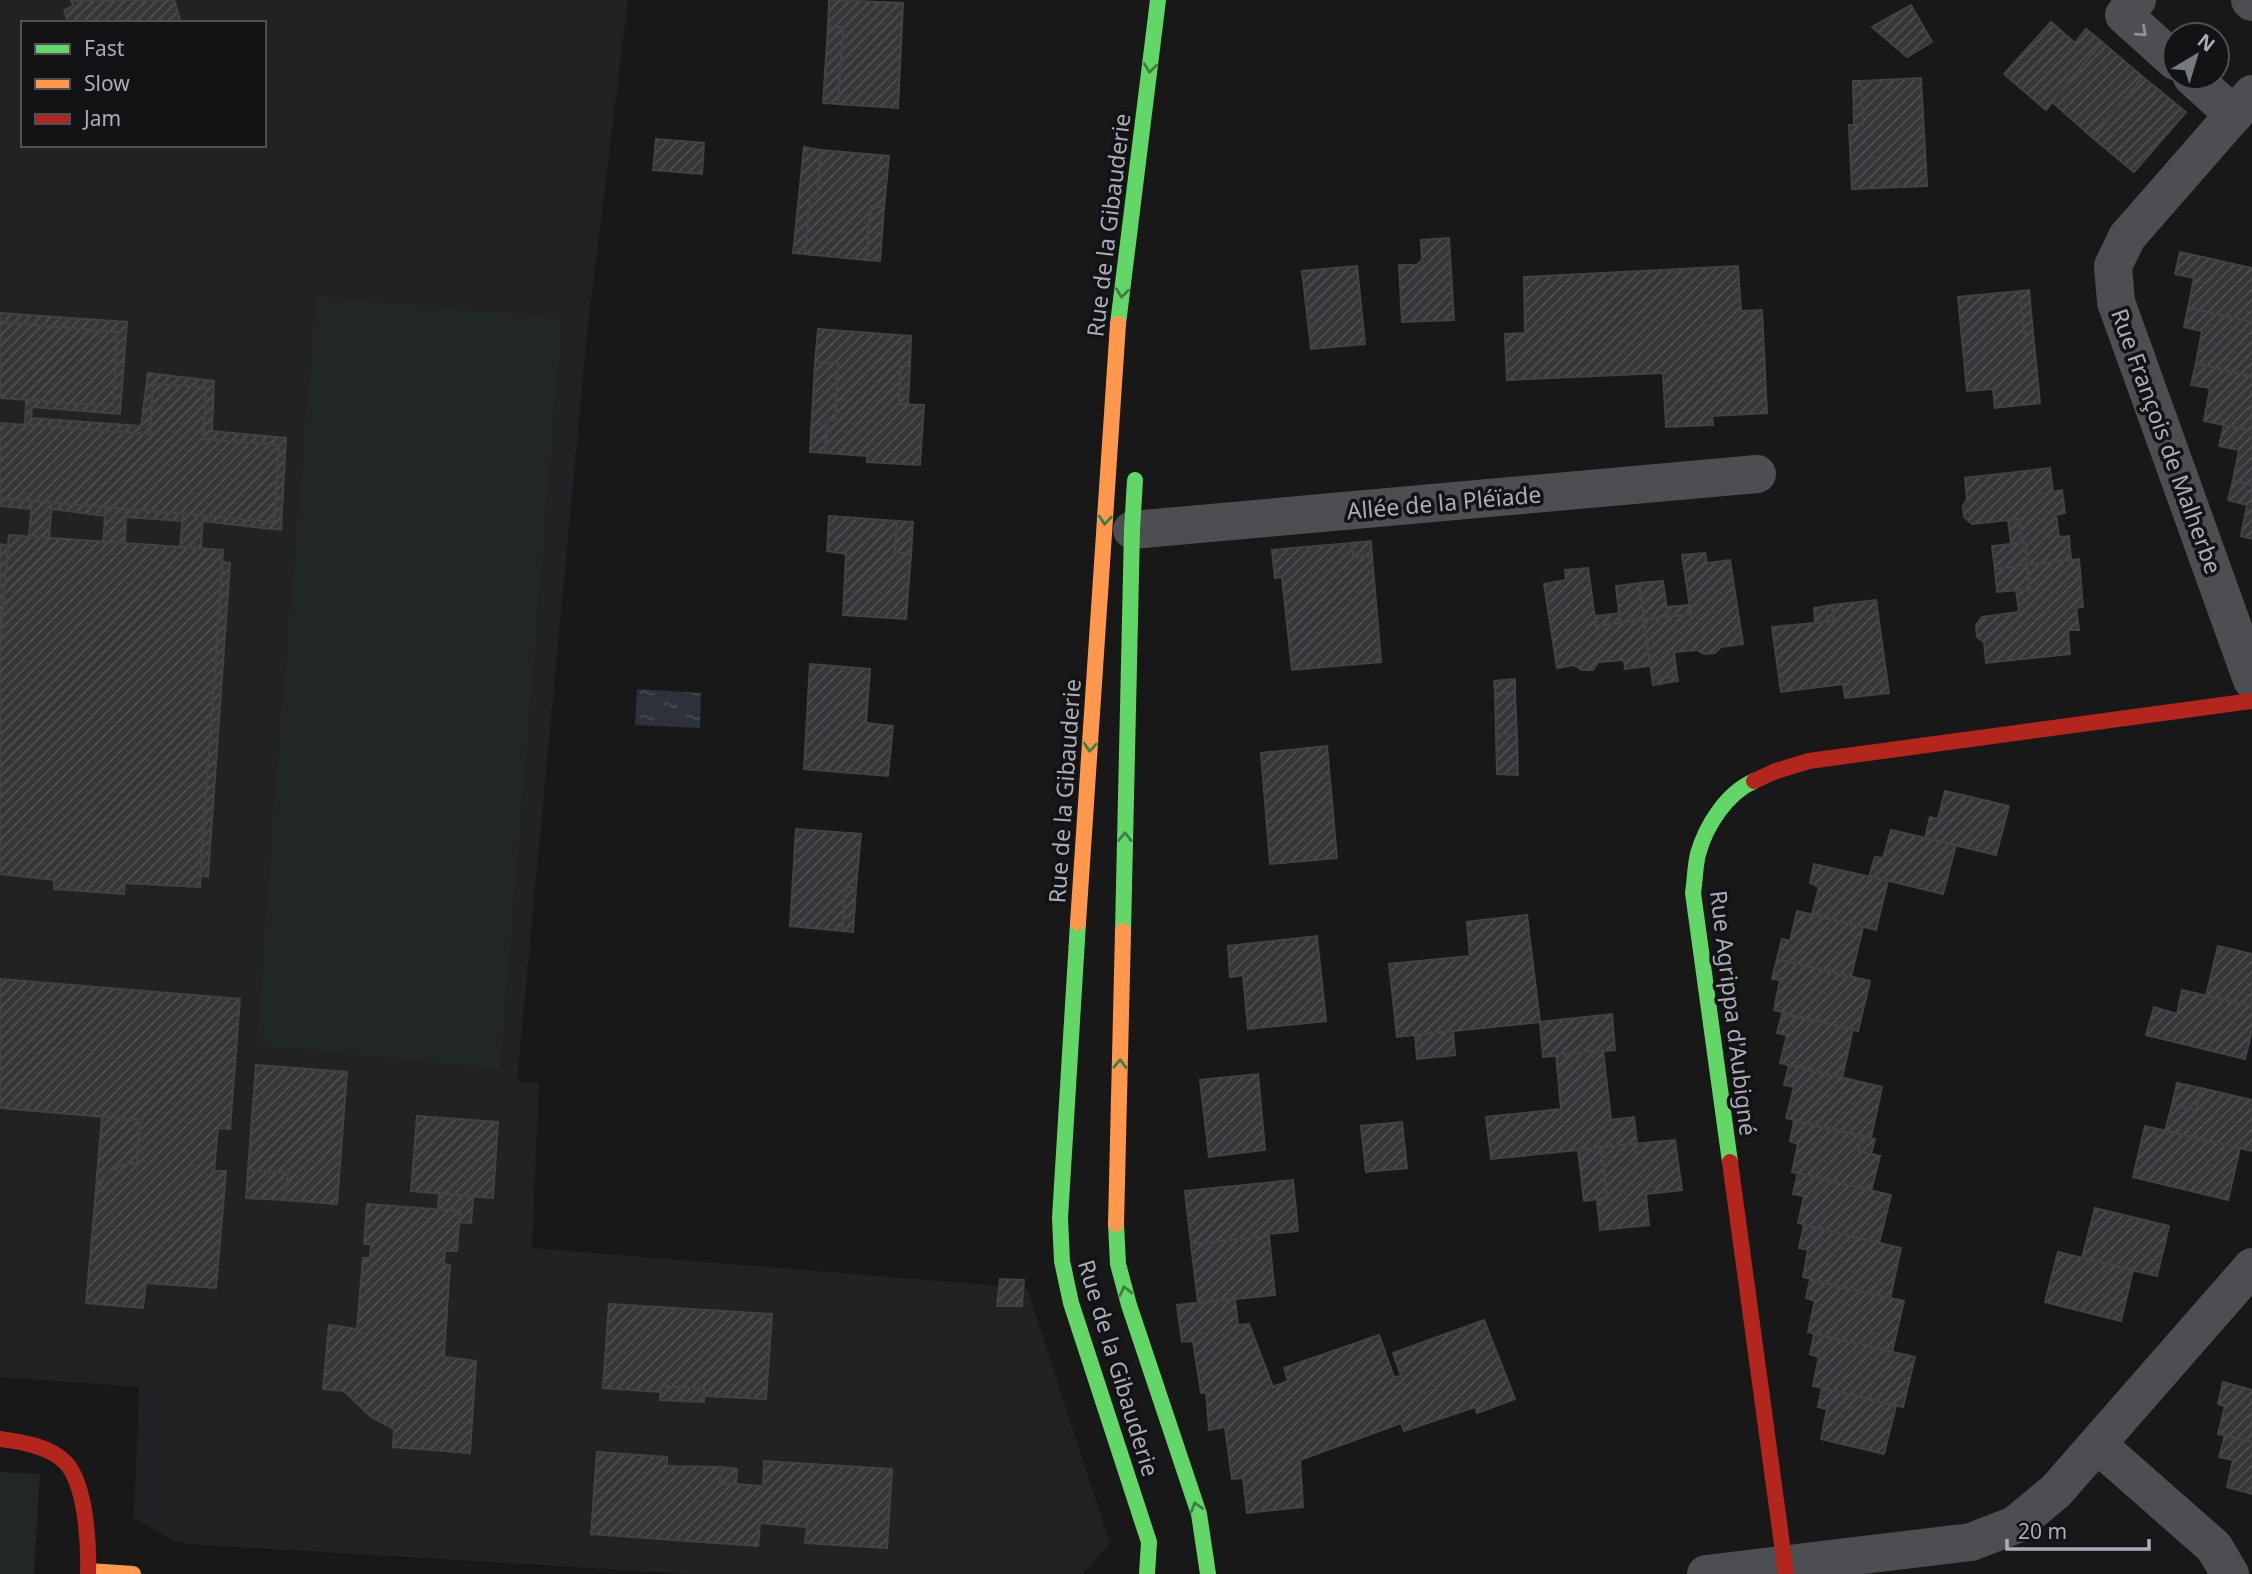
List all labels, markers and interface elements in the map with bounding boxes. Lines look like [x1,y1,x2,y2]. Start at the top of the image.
legend [21,21,266,147]
north arrow [2161,21,2231,91]
one-way arrow [2134,23,2147,36]
text: N [2192,28,2221,58]
text: Fast [84,34,125,62]
one-way arrow [1142,62,1157,74]
text: Slow [84,69,130,97]
text: Jam [82,104,121,132]
street label: Rue de la Gibauderie [1078,111,1138,339]
one-way arrow [1114,288,1129,299]
street label: Rue François de Malherbe [2104,304,2230,578]
street label: Allée de la Pléïade [1345,478,1543,526]
one-way arrow [1098,515,1113,526]
street label: Rue de la Gibauderie [1040,678,1088,904]
one-way arrow [1082,742,1097,753]
one-way arrow [1117,831,1132,842]
street label: Rue Agrippa d'Aubigné [1703,888,1765,1138]
one-way arrow [1112,1059,1127,1070]
street label: Rue de la Gibauderie [1071,1256,1167,1480]
one-way arrow [1119,1285,1133,1297]
one-way arrow [1190,1501,1205,1513]
scale bar [2007,1508,2149,1552]
text: 20 m [2018,1517,2067,1545]

